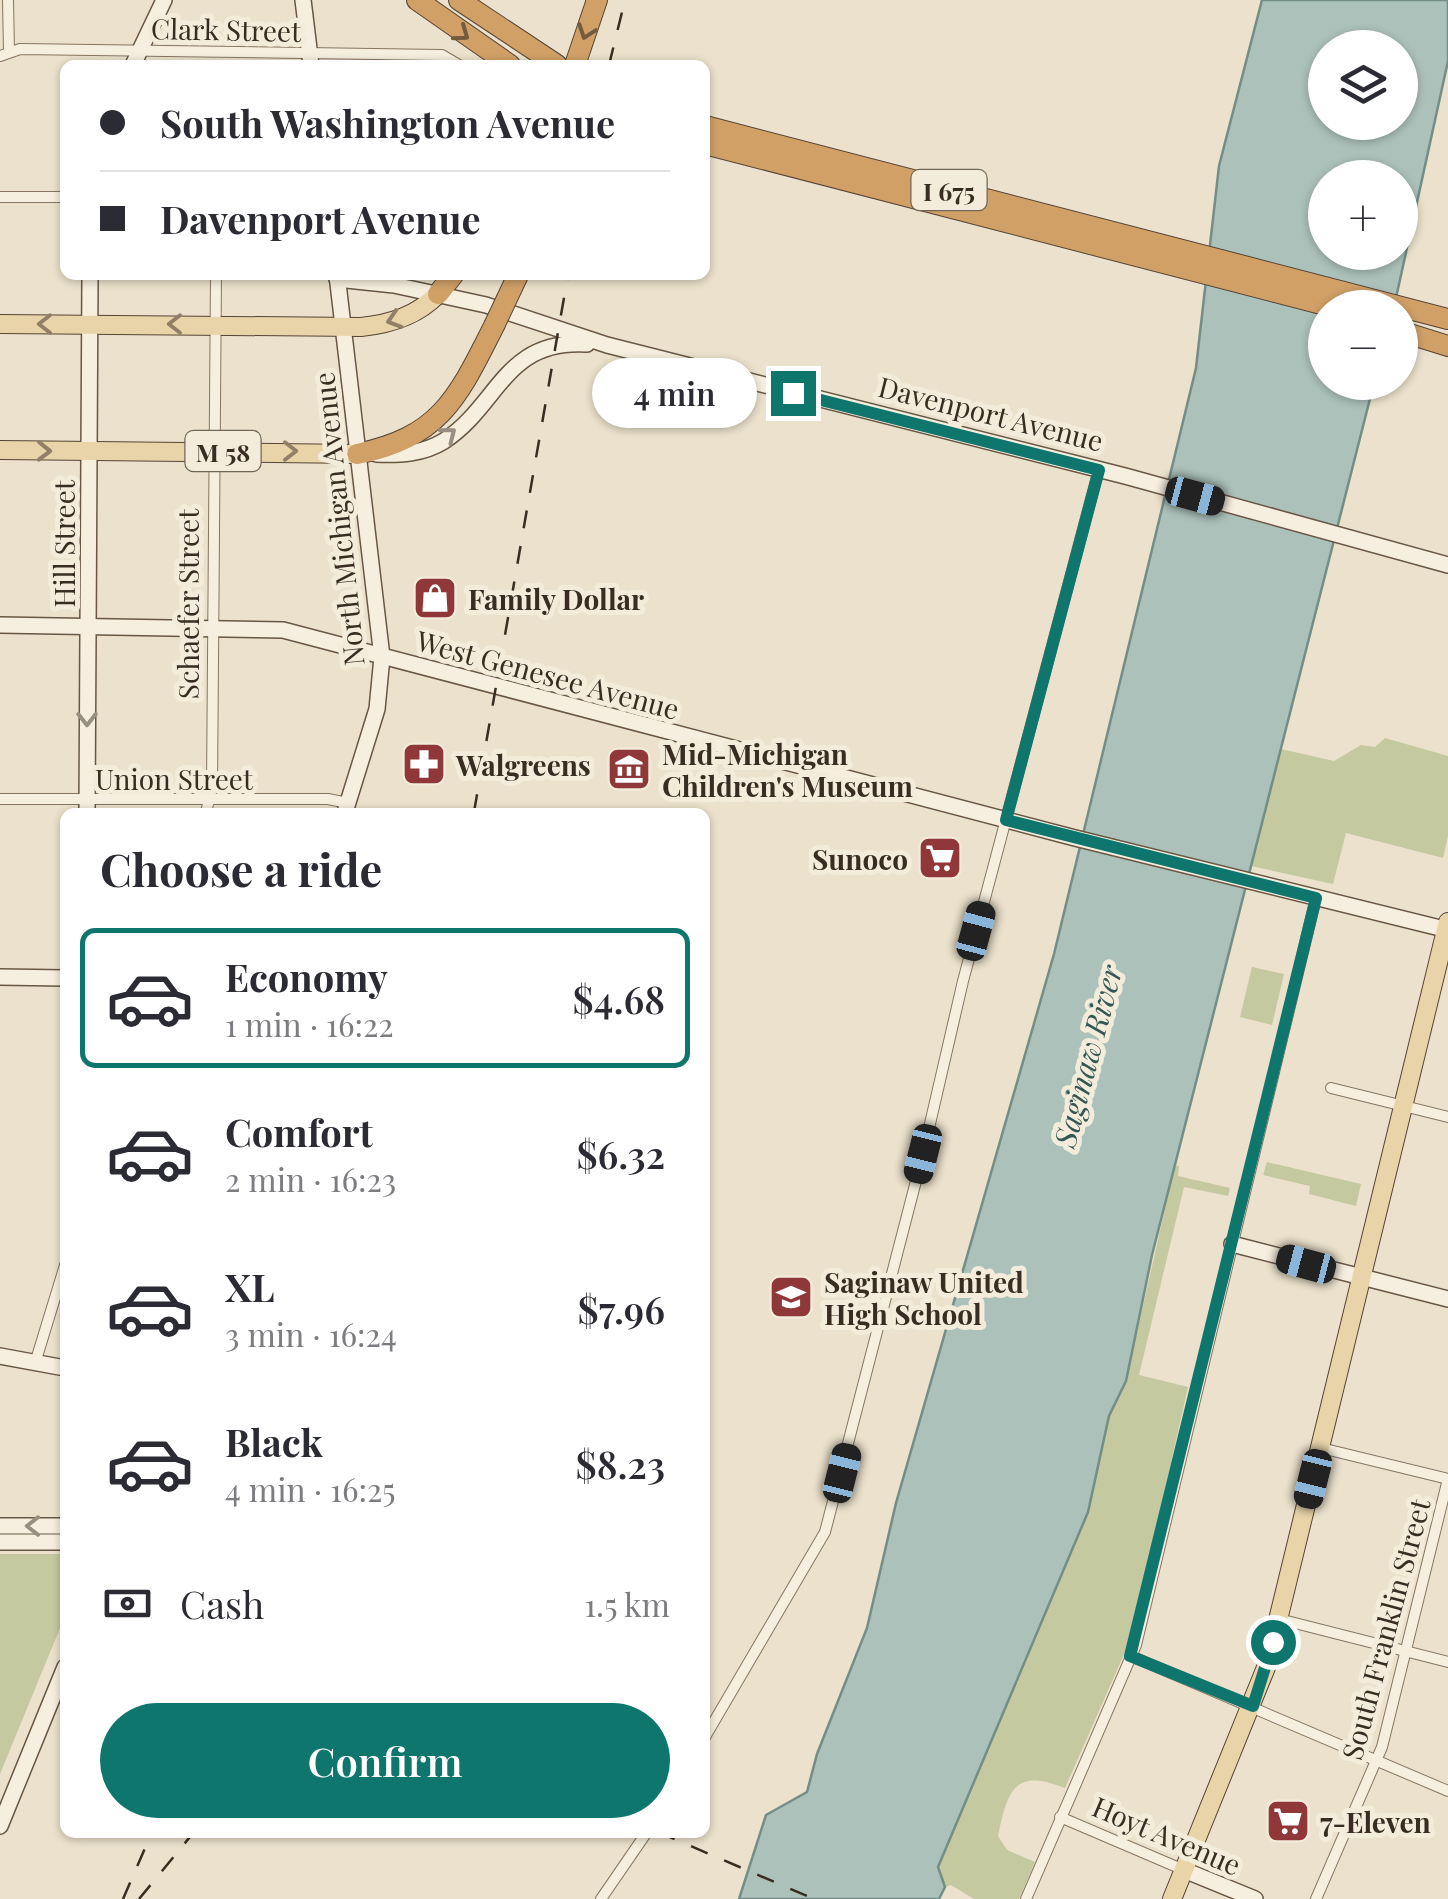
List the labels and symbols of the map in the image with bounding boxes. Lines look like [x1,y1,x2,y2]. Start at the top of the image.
street label: Clark Street [151,9,303,49]
one-way arrow [451,23,469,40]
one-way arrow [578,23,598,40]
road number: I 675 [912,170,986,210]
one-way arrow [386,308,403,328]
one-way arrow [36,313,52,335]
one-way arrow [166,314,182,335]
callout: 4 min [593,358,758,428]
street label: Davenport Avenue [875,367,1107,459]
street label: North Michigan Avenue [304,370,372,668]
route end [771,371,816,416]
one-way arrow [438,429,456,446]
road number: M 58 [186,431,260,471]
one-way arrow [36,440,52,461]
one-way arrow [284,440,299,462]
car [1162,474,1228,518]
street label: Hill Street [45,479,82,608]
street label: Schaefer Street [169,508,206,699]
shop icon: Family Dollar [412,575,458,621]
place label: Family Dollar [468,580,644,617]
street label: West Genesee Avenue [412,621,683,727]
one-way arrow [76,712,98,728]
place label: Mid-Michigan Children's Museum [662,735,913,804]
pharmacy icon: Walgreens [401,741,447,787]
place label: Walgreens [455,746,591,783]
museum icon: Mid-Michigan Children's Museum [606,746,652,792]
street label: Union Street [95,760,254,797]
supermarket icon: Sunoco [917,835,963,881]
place label: Sunoco [812,840,908,877]
car [954,898,998,964]
water label: Saginaw River [1043,959,1131,1152]
car [901,1121,945,1187]
car [1273,1242,1339,1286]
place label: Saginaw United High School [824,1263,1024,1332]
school or university icon: Saginaw United High School [768,1274,814,1320]
car [820,1440,864,1506]
car [1291,1446,1335,1512]
street label: South Franklin Street [1332,1493,1438,1764]
one-way arrow [24,1515,40,1537]
route start [1251,1620,1296,1665]
street label: Hoyt Avenue [1087,1787,1247,1883]
supermarket icon: 7-Eleven [1265,1798,1311,1844]
place label: 7-Eleven [1320,1803,1431,1840]

